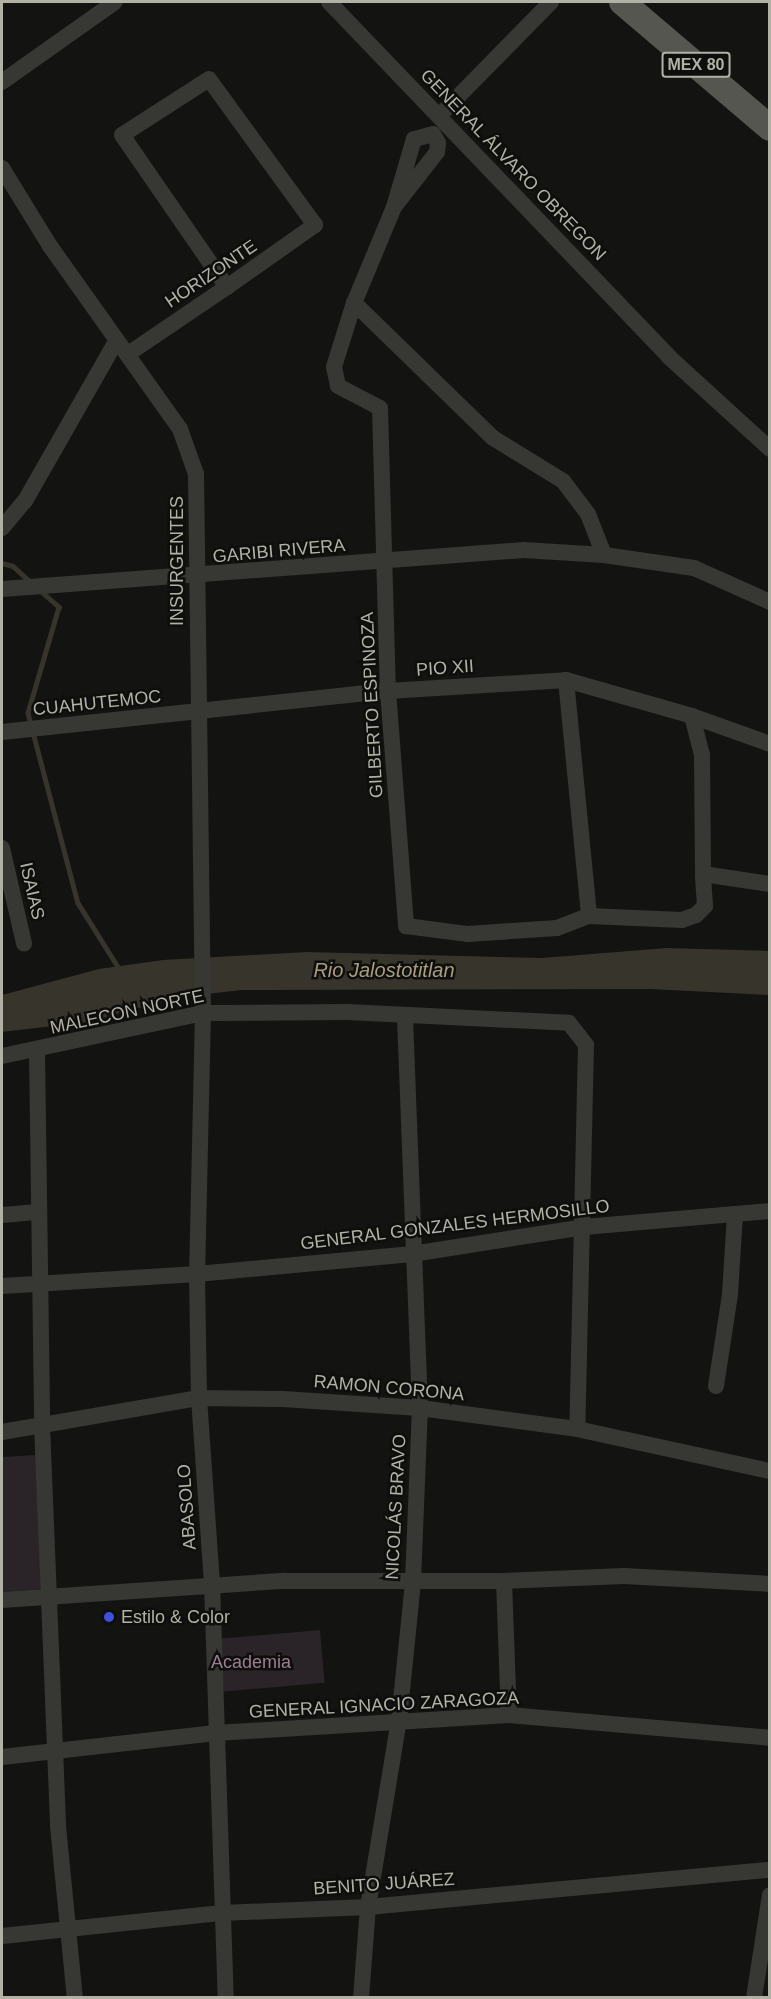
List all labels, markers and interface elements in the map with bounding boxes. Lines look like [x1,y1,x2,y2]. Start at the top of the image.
road number: MEX 80 [662,52,730,78]
street label: GENERAL ÁLVARO OBREGON [415,65,611,265]
street label: HORIZONTE [161,235,261,313]
street label: INSURGENTES [166,496,188,626]
street label: GARIBI RIVERA [212,534,346,568]
street label: GILBERTO ESPINOZA [356,611,388,799]
street label: PIO XII [415,655,475,681]
street label: CUAHUTEMOC [32,686,162,720]
street label: ISAIAS [15,860,49,922]
water label: Rio Jalostotitlan [313,958,455,982]
street label: MALECON NORTE [48,985,206,1039]
street label: GENERAL GONZALES HERMOSILLO [299,1195,611,1255]
street label: RAMON CORONA [313,1371,465,1405]
street label: NICOLÁS BRAVO [381,1434,411,1580]
street label: ABASOLO [173,1463,201,1551]
place label: Estilo & Color [121,1606,230,1628]
marker: Estilo & Color [102,1610,116,1624]
park label: Academia [211,1651,291,1673]
street label: GENERAL IGNACIO ZARAGOZA [248,1687,520,1723]
street label: BENITO JUÁREZ [313,1868,455,1900]

